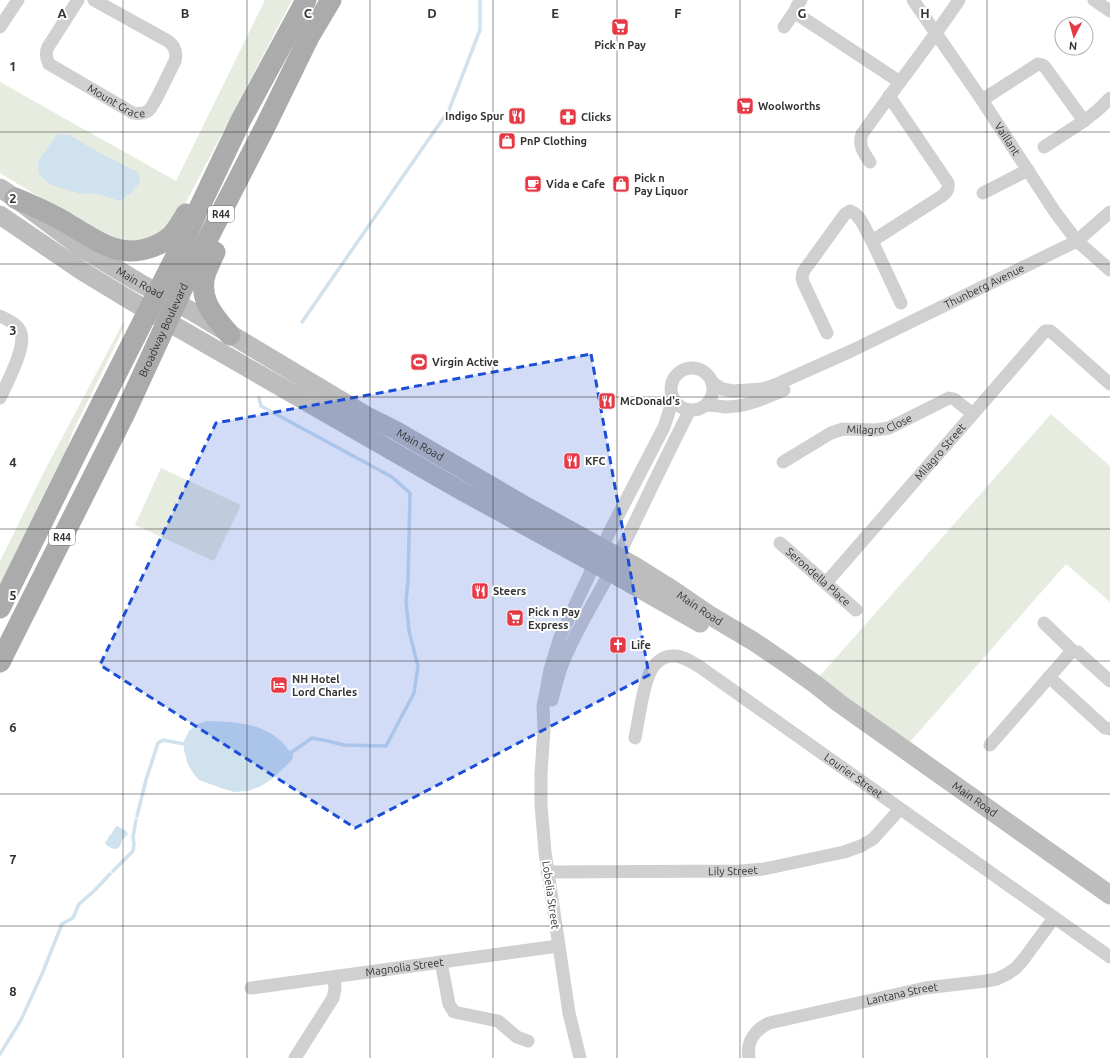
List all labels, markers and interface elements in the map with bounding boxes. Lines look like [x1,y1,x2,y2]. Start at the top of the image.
text: A [57,6,67,20]
text: B [181,6,190,20]
text: C [304,6,313,20]
text: D [427,6,437,20]
text: E [551,6,559,20]
text: F [674,6,682,20]
text: G [798,6,807,20]
text: H [920,6,930,20]
north arrow [1054,16,1094,56]
supermarket icon: Pick n Pay [610,17,630,37]
place label: Pick n Pay [594,39,646,51]
text: N [1068,40,1078,52]
text: 1 [9,59,17,73]
street label: Mount Grace [85,82,146,120]
supermarket icon: Woolworths [735,96,755,116]
place label: Woolworths [758,100,821,112]
restaurant icon: Indigo Spur [507,106,527,126]
pharmacy icon: Clicks [558,107,578,127]
place label: Indigo Spur [445,110,504,122]
place label: Clicks [581,111,611,123]
street label: Vaillant [992,120,1023,158]
shop icon: PnP Clothing [497,131,517,151]
place label: PnP Clothing [520,135,587,147]
place label: Pick n Pay Liquor [634,172,689,197]
cafe icon: Vida e Cafe [523,174,543,194]
shop icon: Pick n Pay Liquor [611,174,631,194]
place label: Vida e Cafe [546,178,605,190]
text: 2 [9,191,17,205]
road number: R44 [208,206,234,222]
street label: Thunberg Avenue [942,262,1026,311]
street label: Main Road [114,264,165,301]
street label: Broadway Boulevard [136,281,190,379]
text: 3 [9,323,17,337]
sports icon: Virgin Active [409,352,429,372]
place label: Virgin Active [432,356,499,368]
restaurant icon: McDonald's [597,391,617,411]
place label: McDonald's [620,395,680,407]
street label: Milagro Close [846,412,914,436]
street label: Milagro Street [912,420,968,482]
street label: Main Road [395,426,446,463]
restaurant icon: KFC [562,451,582,471]
text: 4 [9,455,17,469]
place label: KFC [585,455,605,467]
road number: R44 [49,529,75,545]
street label: Serondella Place [784,545,853,608]
restaurant icon: Steers [470,581,490,601]
place label: Steers [493,585,526,597]
text: 5 [9,588,17,602]
street label: Main Road [675,589,725,627]
place label: Pick n Pay Express [528,606,580,631]
supermarket icon: Pick n Pay Express [505,608,525,628]
church icon: Life [608,635,628,655]
place label: Life [631,639,651,651]
place label: NH Hotel Lord Charles [292,673,357,698]
hotel icon: NH Hotel Lord Charles [269,675,289,695]
text: 6 [9,720,17,734]
street label: Lourier Street [822,751,886,801]
street label: Main Road [950,779,999,819]
text: 7 [9,852,17,866]
street label: Lobelia Street [540,860,562,931]
street label: Lily Street [708,864,759,877]
street label: Magnolia Street [365,956,445,978]
street label: Lantana Street [865,980,939,1007]
text: 8 [9,984,17,998]

